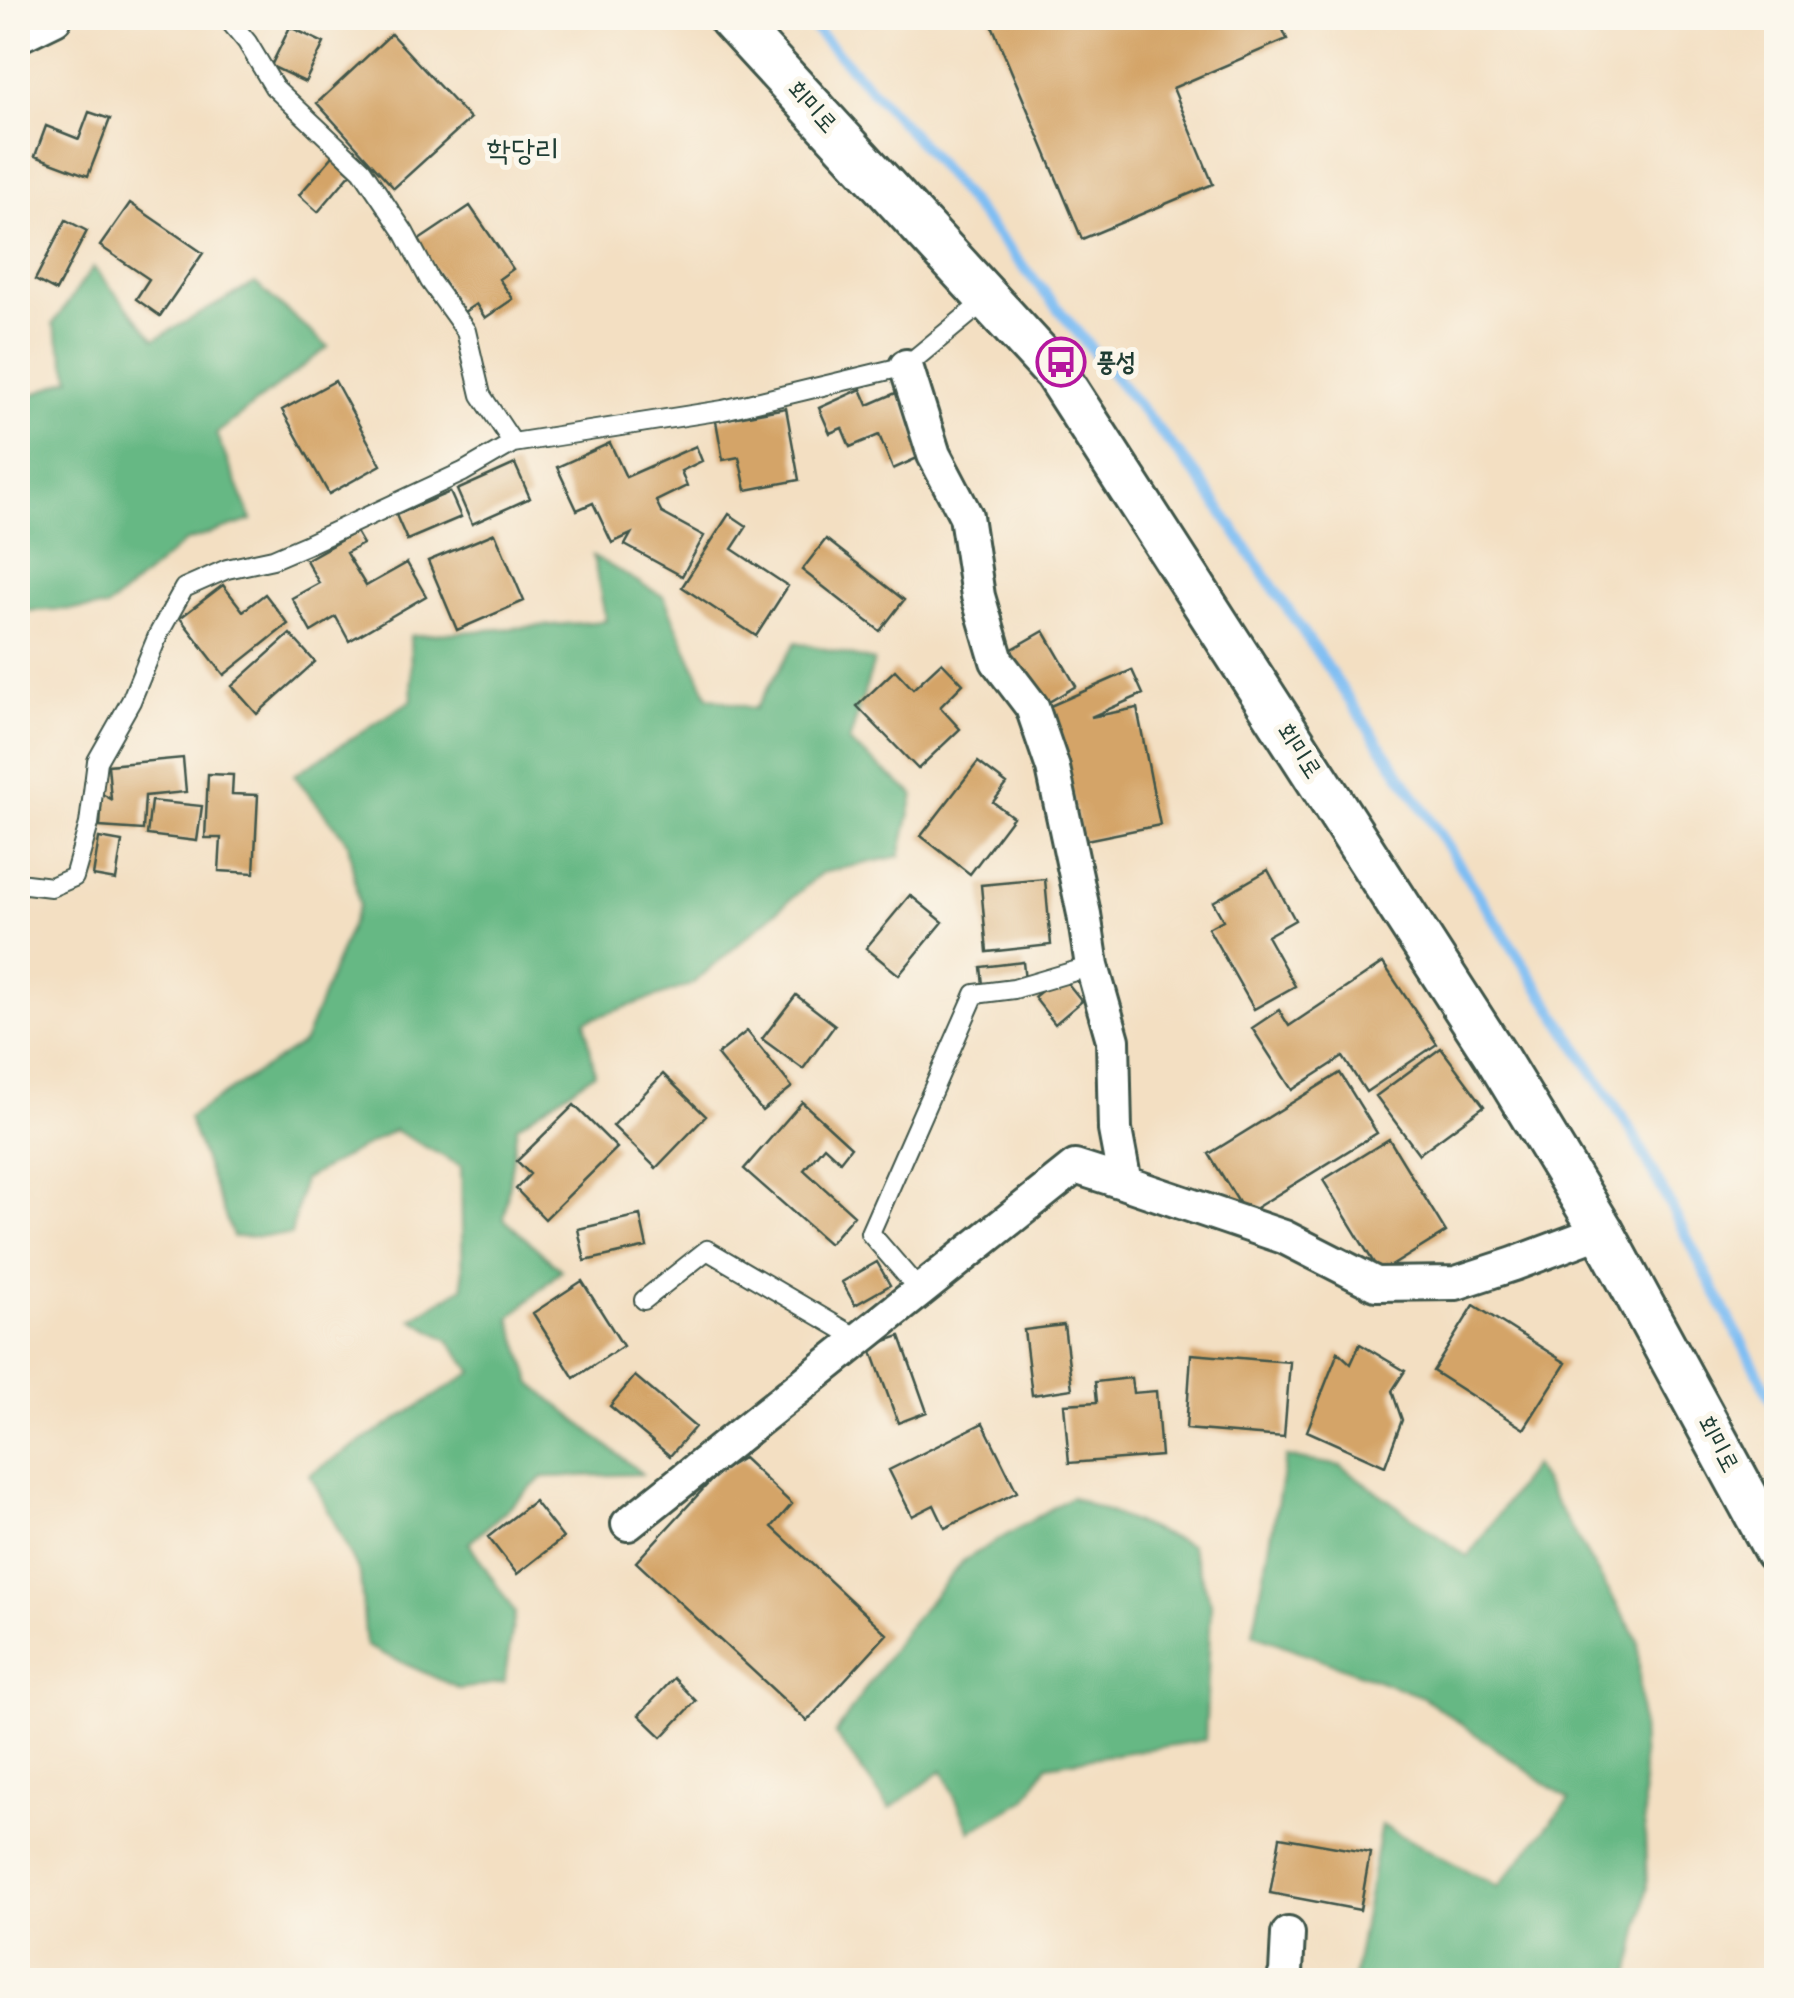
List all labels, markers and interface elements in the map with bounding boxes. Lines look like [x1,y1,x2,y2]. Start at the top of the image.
street label: 회미로 [780,74,844,140]
district label: 학당리 [487,132,559,169]
bus stop icon: 풍성 [1035,336,1087,388]
place label: 풍성 [1096,347,1136,378]
street label: 회미로 [1270,717,1328,785]
street label: 회미로 [1690,1410,1746,1478]

